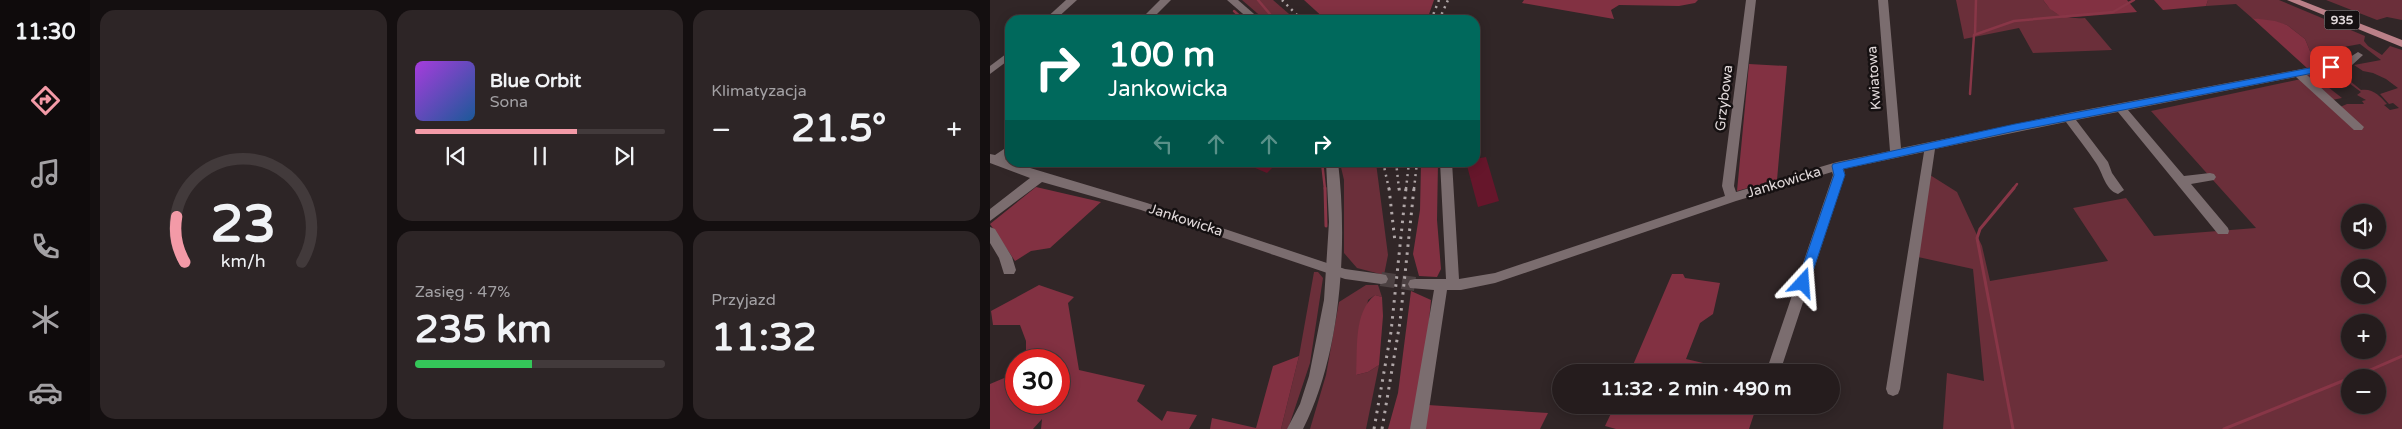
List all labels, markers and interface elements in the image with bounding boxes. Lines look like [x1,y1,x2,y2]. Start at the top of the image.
road number: 935 [2324,10,2360,30]
text: 11:30 [15,19,75,45]
text: 100 m [1108,34,1215,76]
icon: right [1025,35,1090,100]
street label: Kwiatowa [1863,45,1885,111]
pin [2310,46,2352,88]
icon: arrive [2317,53,2345,81]
street label: Grzybowa [1712,64,1736,132]
text: Blue Orbit [490,70,581,92]
text: Jankowicka [1108,76,1228,102]
text: Klimatyzacja [711,81,807,101]
icon: directions [28,83,63,118]
text: Sona [490,92,528,112]
text: 21.5° [791,106,886,152]
text: − [711,113,731,147]
text: + [946,113,962,147]
icon: left [1149,130,1177,158]
icon: ahead [1202,130,1230,158]
icon: ahead [1255,130,1283,158]
icon: right [1308,130,1336,158]
icon: previous [442,142,470,170]
icon: pause [526,142,554,170]
icon: next [610,142,638,170]
icon: music [28,156,63,191]
street label: Jankowicka [1745,163,1823,201]
text: 23 [211,193,276,256]
street label: Jankowicka [1147,200,1225,240]
map controls [2341,204,2386,414]
button: sound [2341,204,2386,249]
icon: phone [28,229,63,264]
text: km/h [221,251,266,272]
position arrow [1776,256,1828,308]
button: search [2341,259,2386,304]
text: Zasięg · 47% [415,282,510,302]
text: Przyjazd [711,290,776,310]
icon: climate [28,302,63,337]
text: 235 km [415,307,552,353]
button: + [2341,314,2386,359]
text: 11:32 [711,315,817,361]
speed limit sign: 30 [1005,349,1070,414]
button: − [2341,369,2386,414]
icon: car [28,375,63,410]
text: 11:32 · 2 min · 490 m [1600,378,1792,400]

